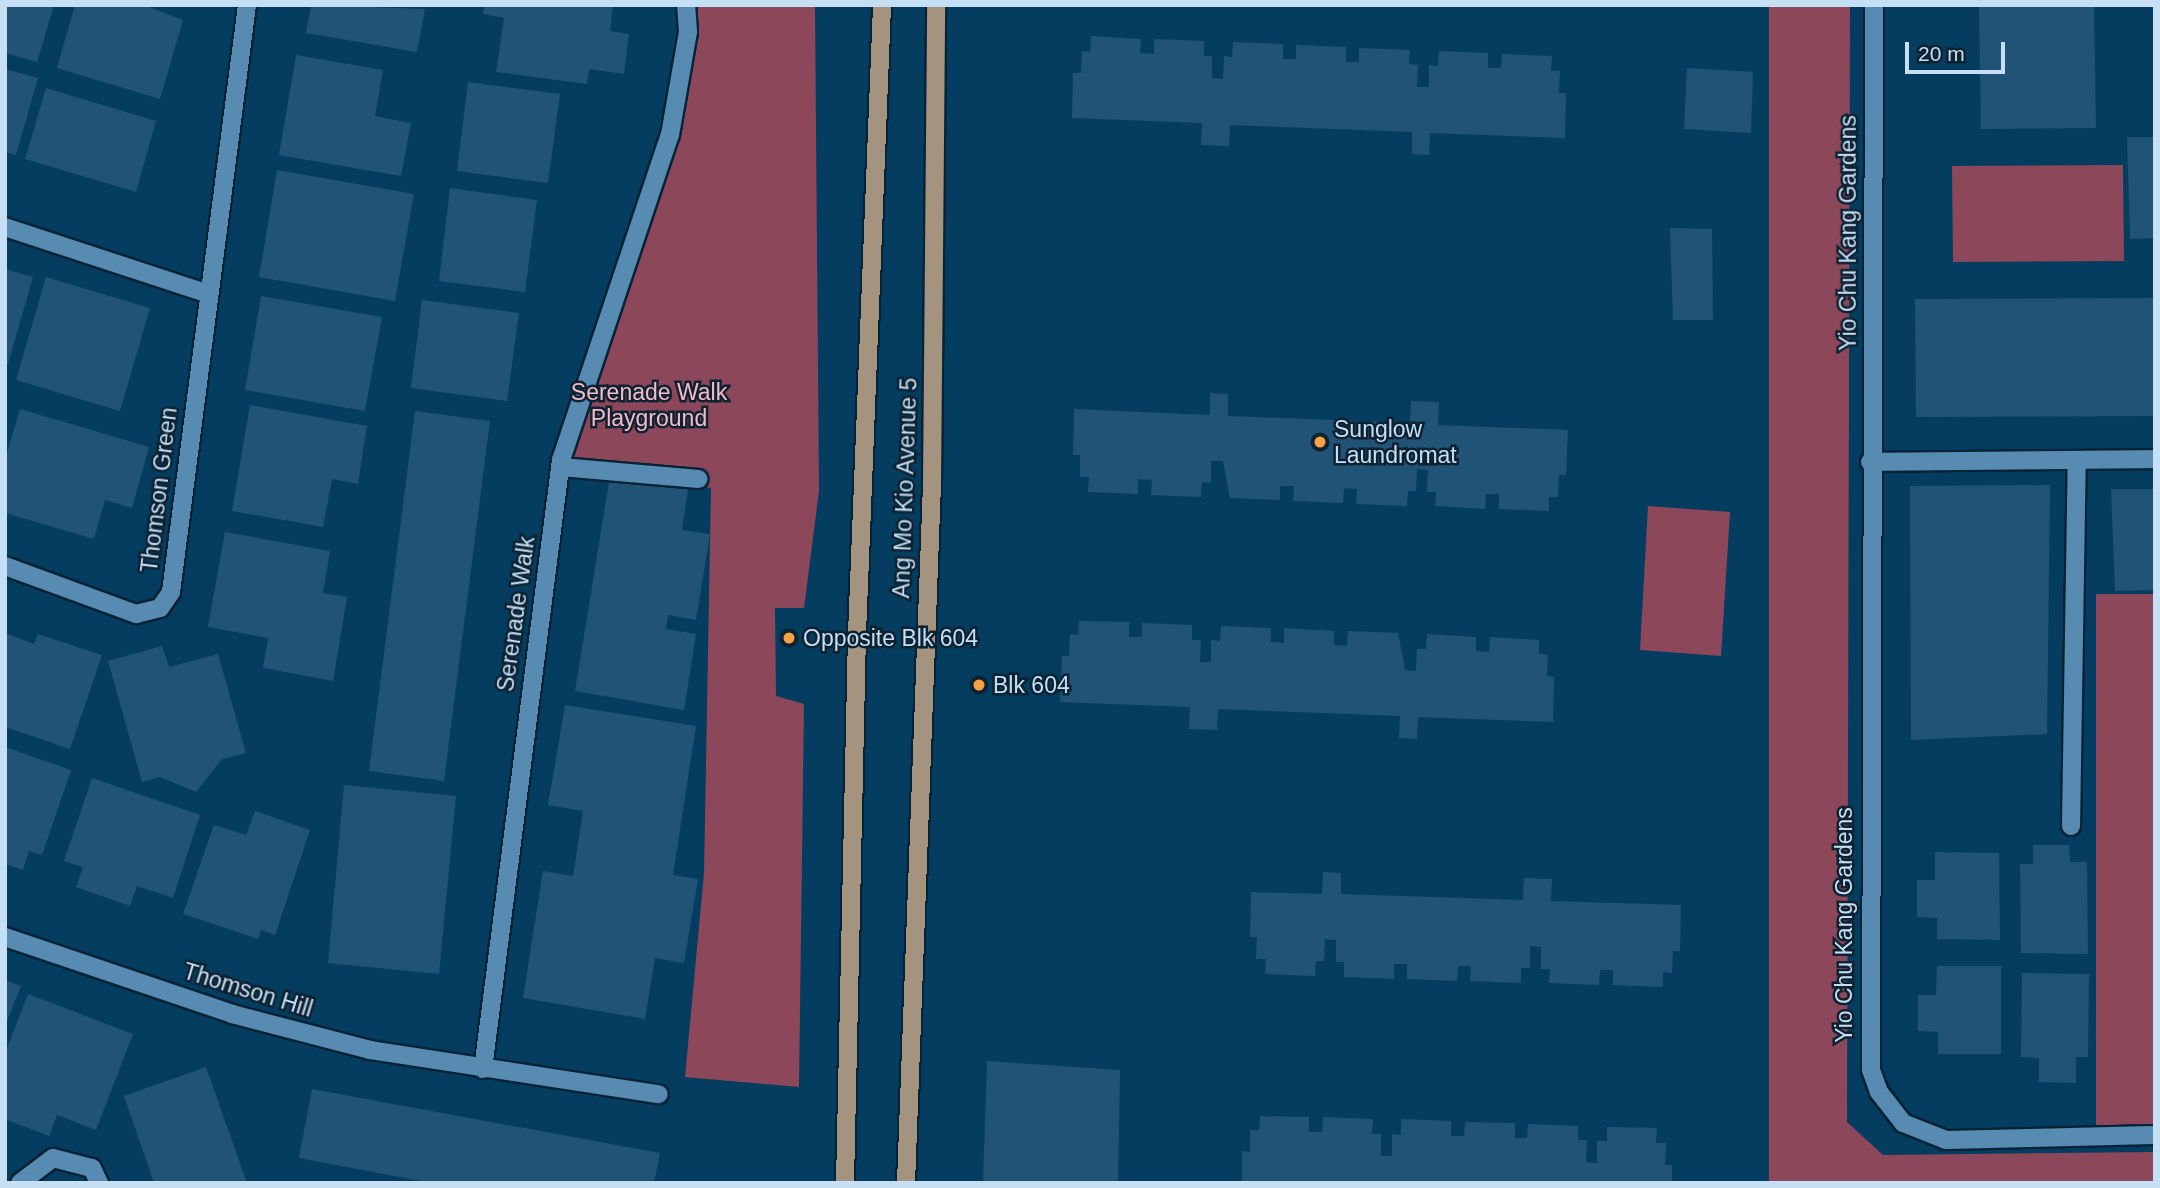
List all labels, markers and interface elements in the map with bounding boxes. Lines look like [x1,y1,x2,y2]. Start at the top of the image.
scale bar [1908,28,2008,72]
text: 20 m [1918,42,1965,65]
street label: Yio Chu Kang Gardens [1834,115,1862,351]
street label: Ang Mo Kio Avenue 5 [887,377,923,599]
park label: Serenade Walk Playground [571,378,727,432]
street label: Thomson Green [135,406,183,574]
place label: Sunglow Laundromat [1334,415,1457,469]
marker: Sunglow Laundromat [1312,434,1328,450]
street label: Serenade Walk [491,535,541,693]
place label: Opposite Blk 604 [803,624,978,652]
marker: Opposite Blk 604 [781,630,797,646]
place label: Blk 604 [993,671,1070,699]
marker: Blk 604 [971,677,987,693]
street label: Yio Chu Kang Gardens [1830,807,1858,1043]
street label: Thomson Hill [180,957,316,1023]

